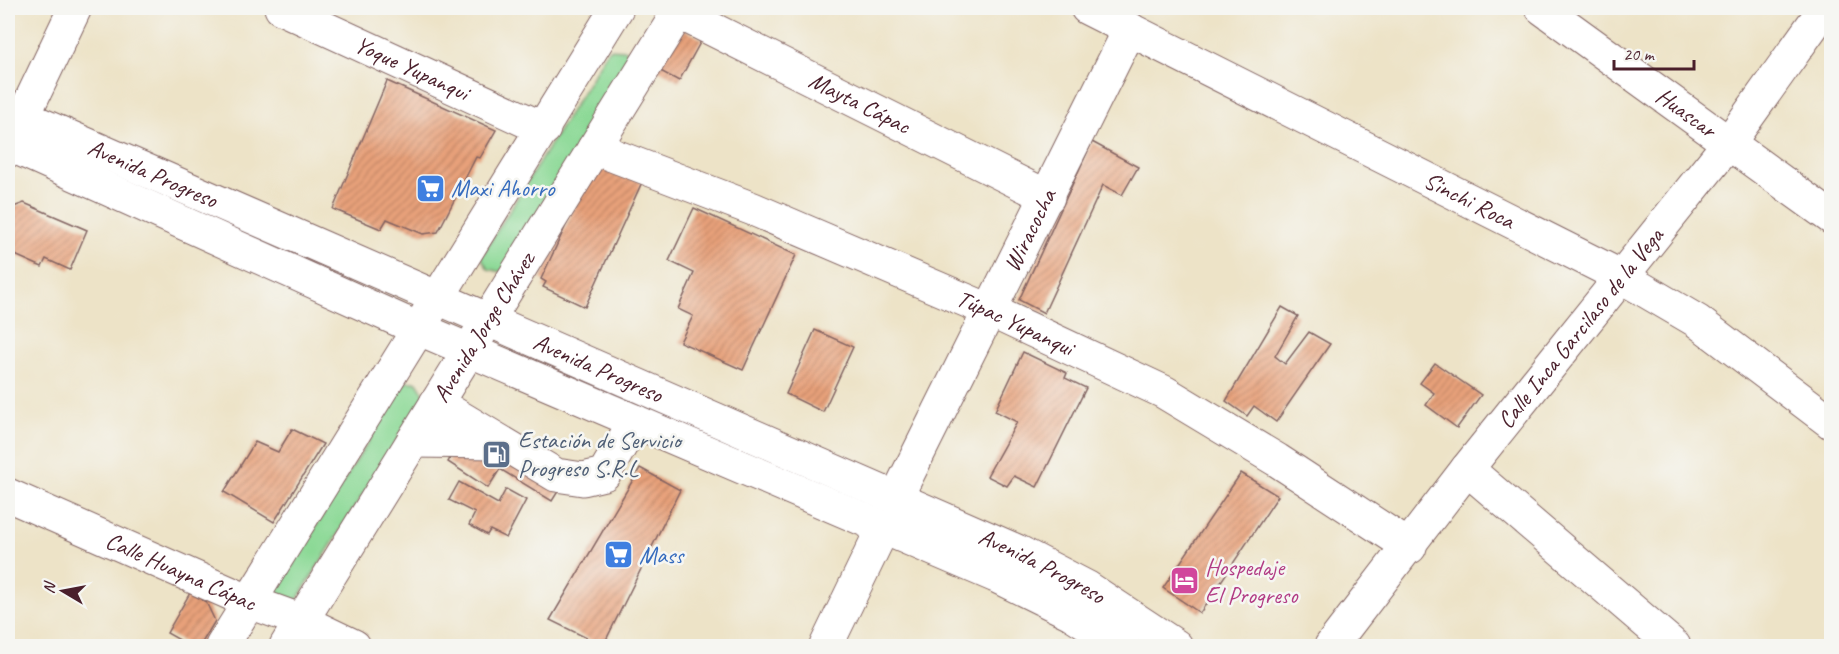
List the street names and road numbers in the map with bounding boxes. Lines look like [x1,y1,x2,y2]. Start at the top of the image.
street label: Yoque Yupanqui [350,29,476,108]
street label: Mayta Cápac [804,65,916,141]
street label: Huascar [1650,81,1724,146]
street label: Avenida Progreso [84,132,223,215]
street label: Sinchi Roca [1419,165,1521,236]
street label: Wiracocha [996,183,1063,276]
street label: Calle Inca Garcilaso de la Vega [1491,221,1671,434]
street label: Avenida Jorge Chávez [426,245,542,408]
street label: Túpac Yupanqui [952,283,1081,364]
street label: Avenida Progreso [529,327,669,410]
street label: Avenida Progreso [974,521,1112,611]
street label: Calle Huayna Cápac [101,525,261,618]

